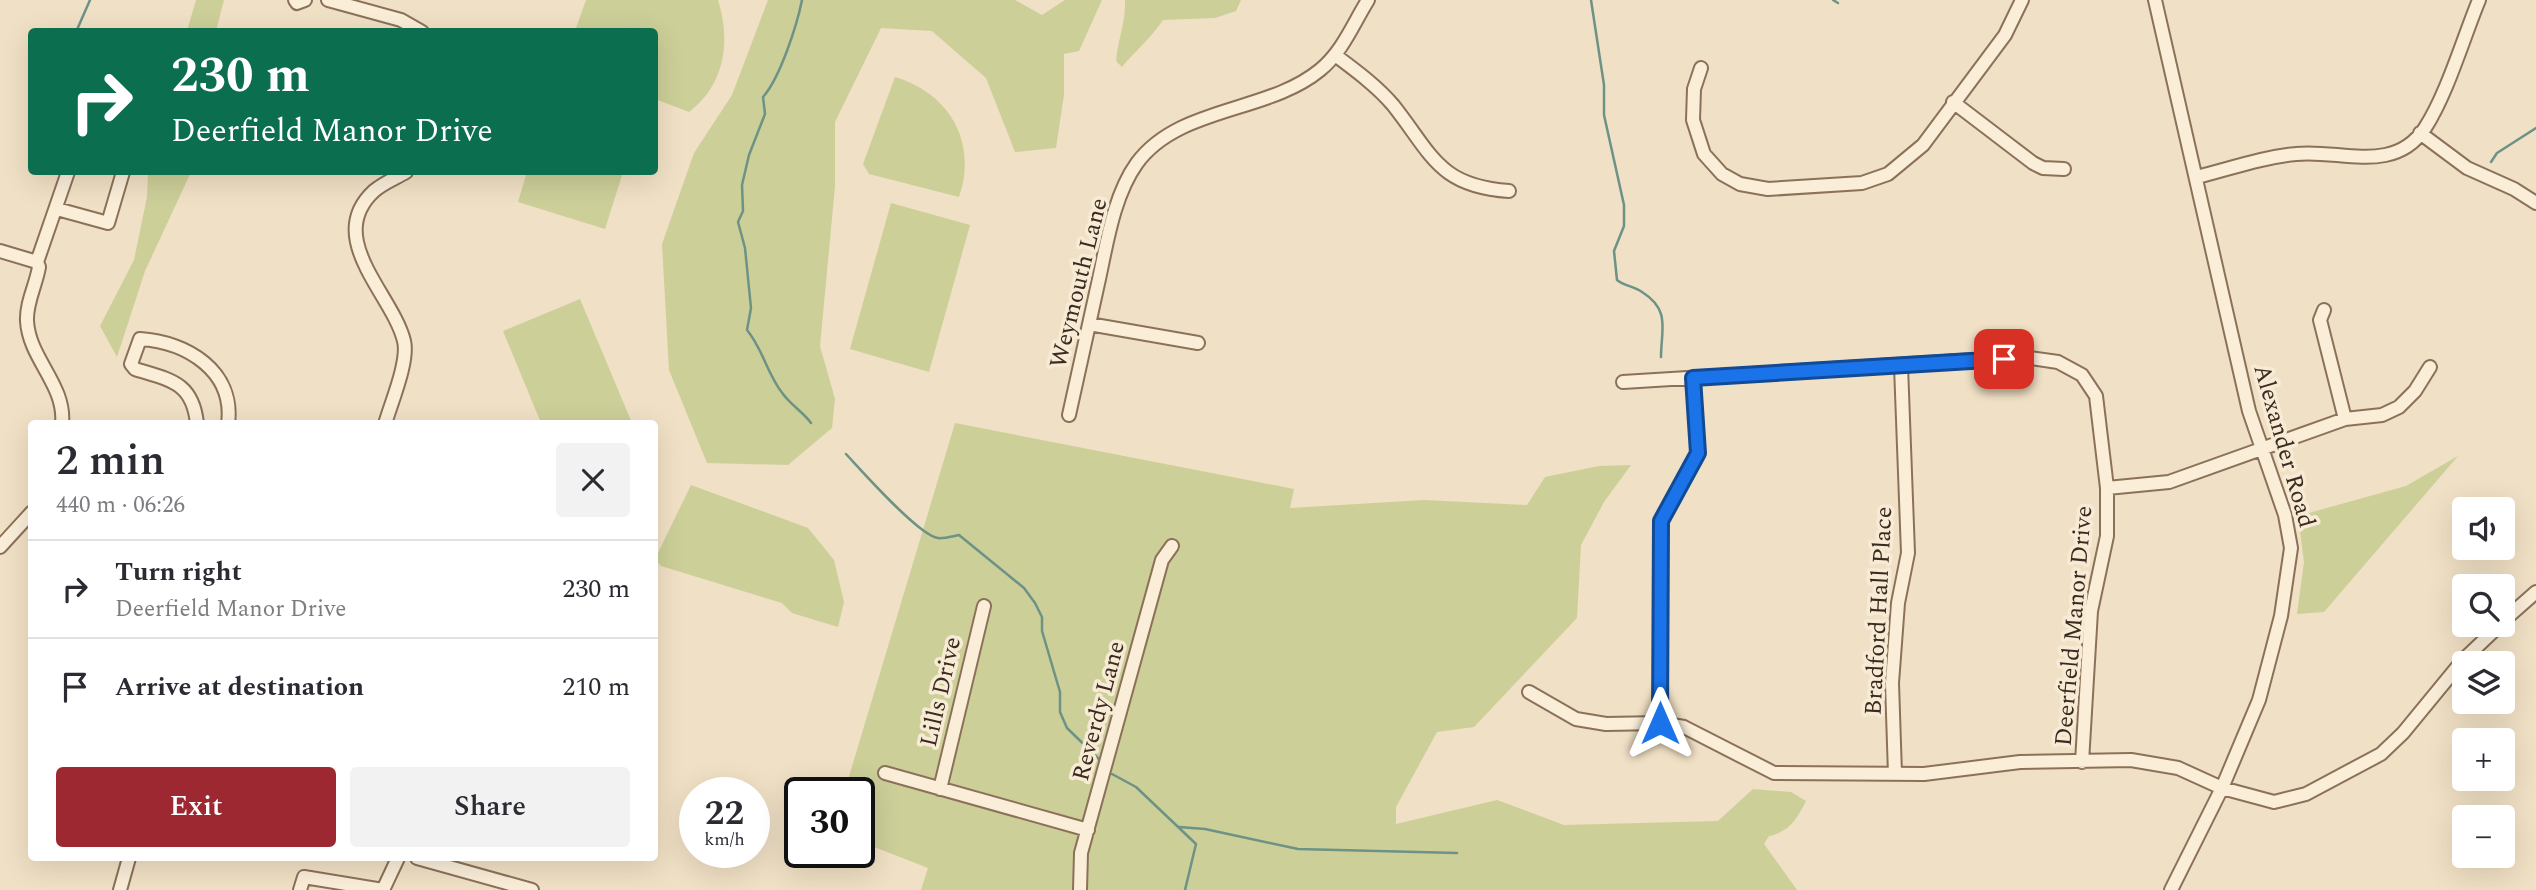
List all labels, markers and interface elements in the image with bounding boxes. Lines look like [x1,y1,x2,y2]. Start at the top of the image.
text: 230 m [171,39,310,114]
icon: right [56,56,147,147]
text: Deerfield Manor Drive [171,107,493,156]
street label: Weymouth Lane [1040,194,1118,372]
pin [1974,329,2034,389]
icon: arrive [1985,340,2023,378]
street label: Alexander Road [2243,360,2325,532]
text: 2 min [56,430,165,493]
button: close [556,443,630,517]
text: 440 m · 06:26 [56,488,185,523]
map controls [2452,497,2515,868]
button: sound [2452,497,2515,560]
street label: Deerfield Manor Drive [2046,504,2102,748]
street label: Bradford Hall Place [1856,506,1902,716]
text: Turn right [115,552,242,592]
text: 230 m [562,569,630,609]
icon: right [56,570,94,608]
button: search [2452,574,2515,637]
text: Deerfield Manor Drive [115,592,346,627]
street label: Lills Drive [911,633,971,751]
street label: Reverdy Lane [1063,637,1135,785]
button: layers [2452,651,2515,714]
text: Arrive at destination [115,667,364,707]
text: 210 m [562,667,630,707]
icon: arrive [56,668,94,706]
position arrow [1623,686,1697,760]
button: + [2452,728,2515,791]
button: Exit [56,767,336,847]
button: Share [350,767,630,847]
speed limit sign: 30 [784,777,875,868]
text: 22 [705,787,744,840]
button: − [2452,805,2515,868]
text: km/h [704,826,745,853]

